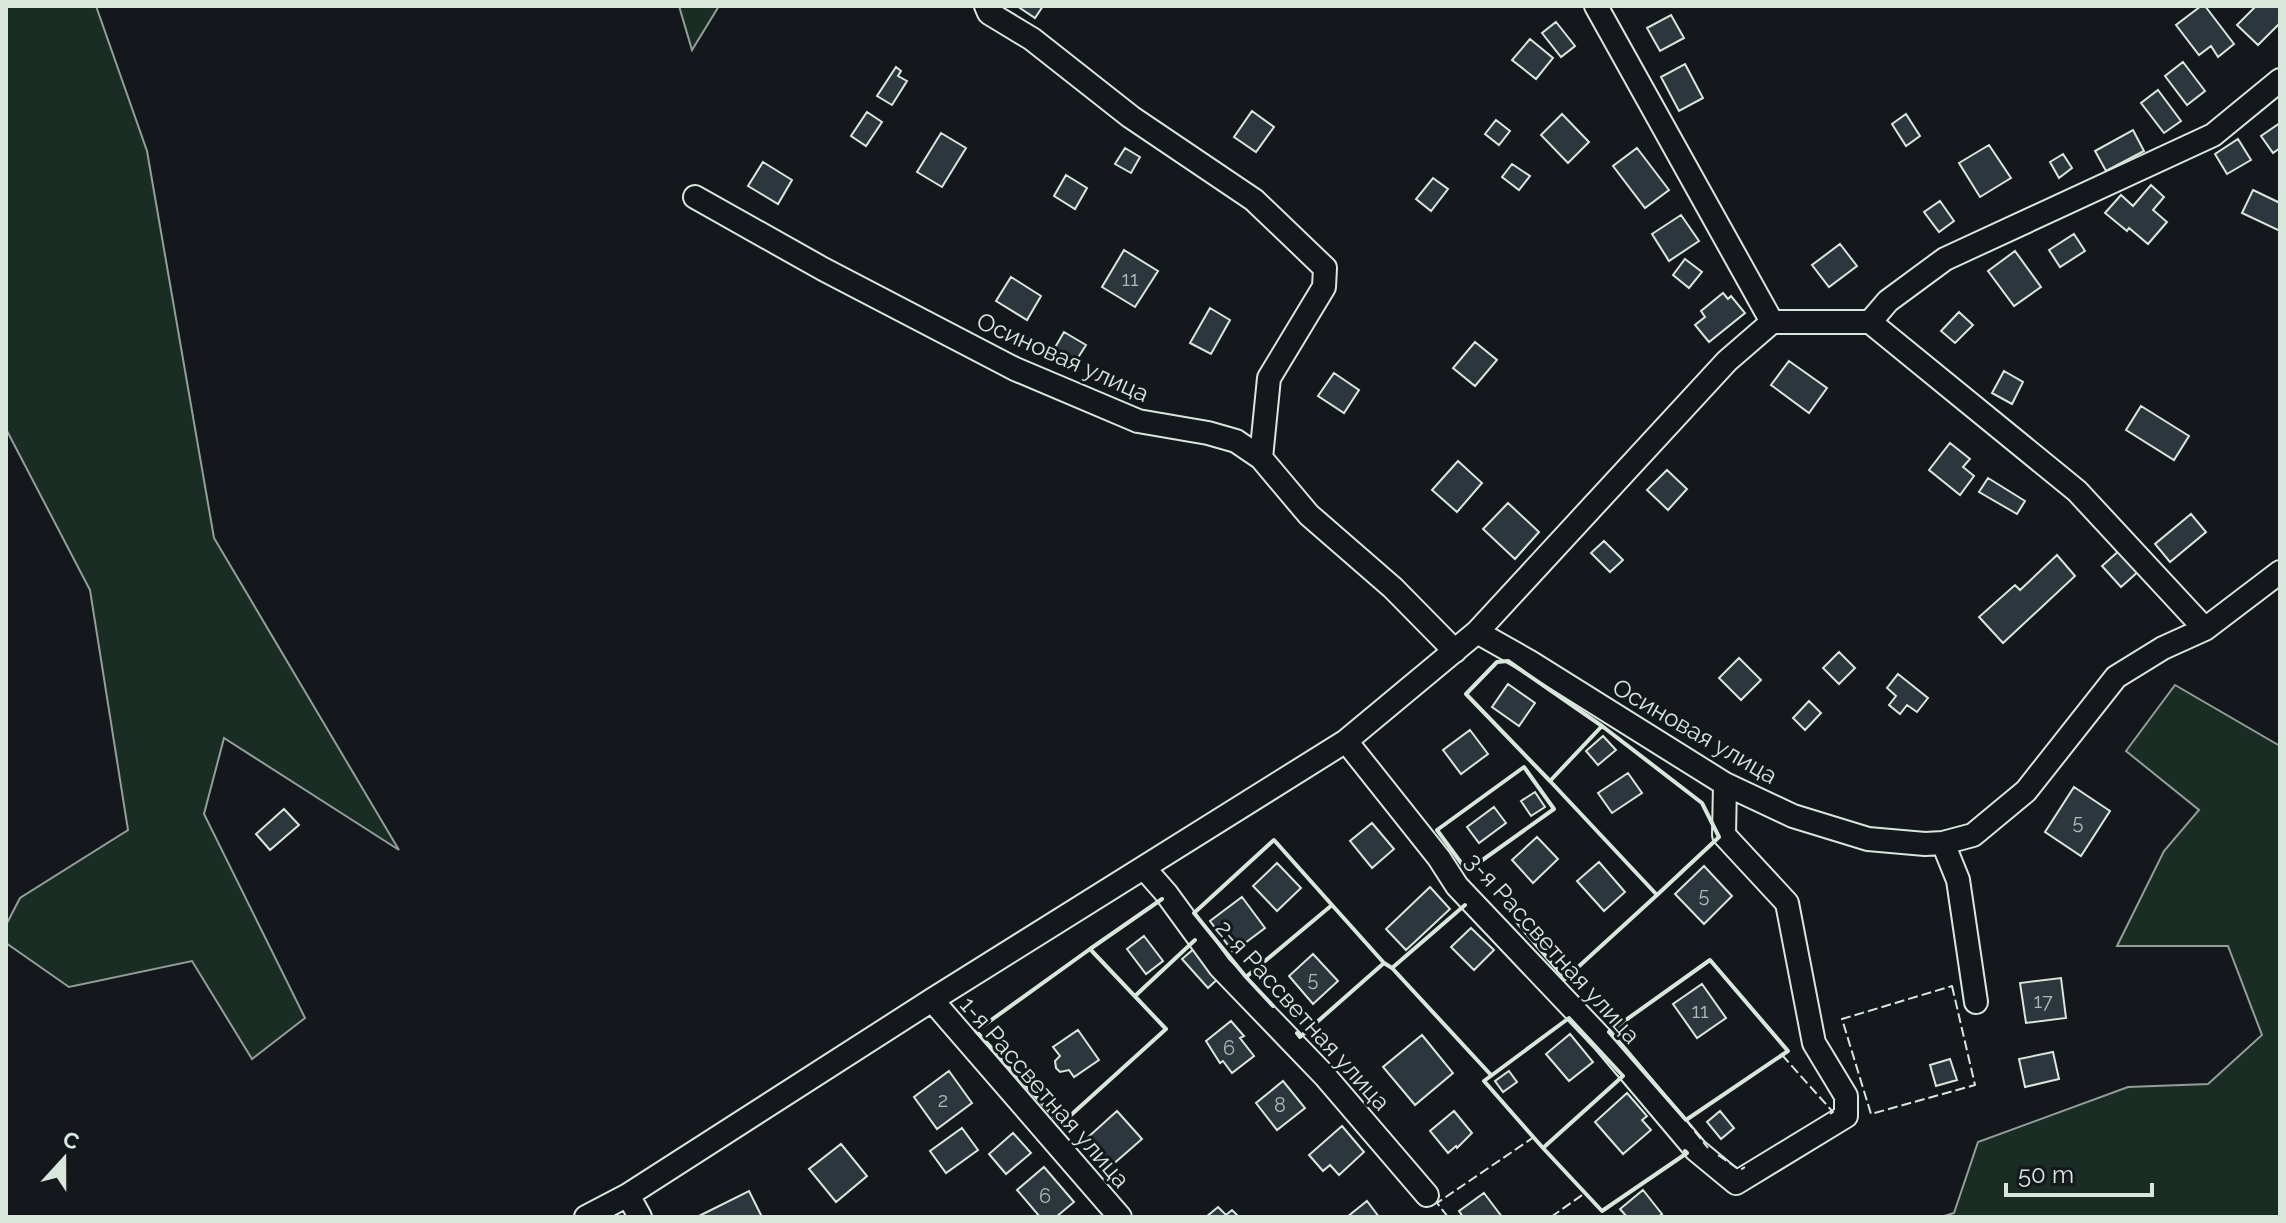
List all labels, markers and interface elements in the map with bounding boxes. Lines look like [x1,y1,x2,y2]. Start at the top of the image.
house number: 11 [1121,267,1139,291]
street label: Осиновая улица [972,306,1154,408]
street label: Осиновая улица [1607,672,1783,790]
house number: 5 [2073,810,2084,834]
street label: 3-я Рассветная улица [1460,847,1646,1049]
house number: 5 [1699,883,1710,907]
street label: 2-я Рассветная улица [1210,914,1396,1116]
house number: 5 [1308,967,1319,991]
house number: 17 [2033,989,2053,1013]
street label: 1-я Рассветная улица [954,990,1136,1194]
house number: 11 [1691,999,1709,1023]
house number: 6 [1223,1036,1235,1060]
house number: 2 [938,1088,948,1112]
house number: 8 [1274,1093,1286,1117]
north arrow [24,1119,104,1199]
text: С [59,1125,83,1155]
scale bar [2006,1147,2152,1197]
text: 50 m [2018,1160,2074,1189]
house number: 6 [1039,1184,1051,1208]

